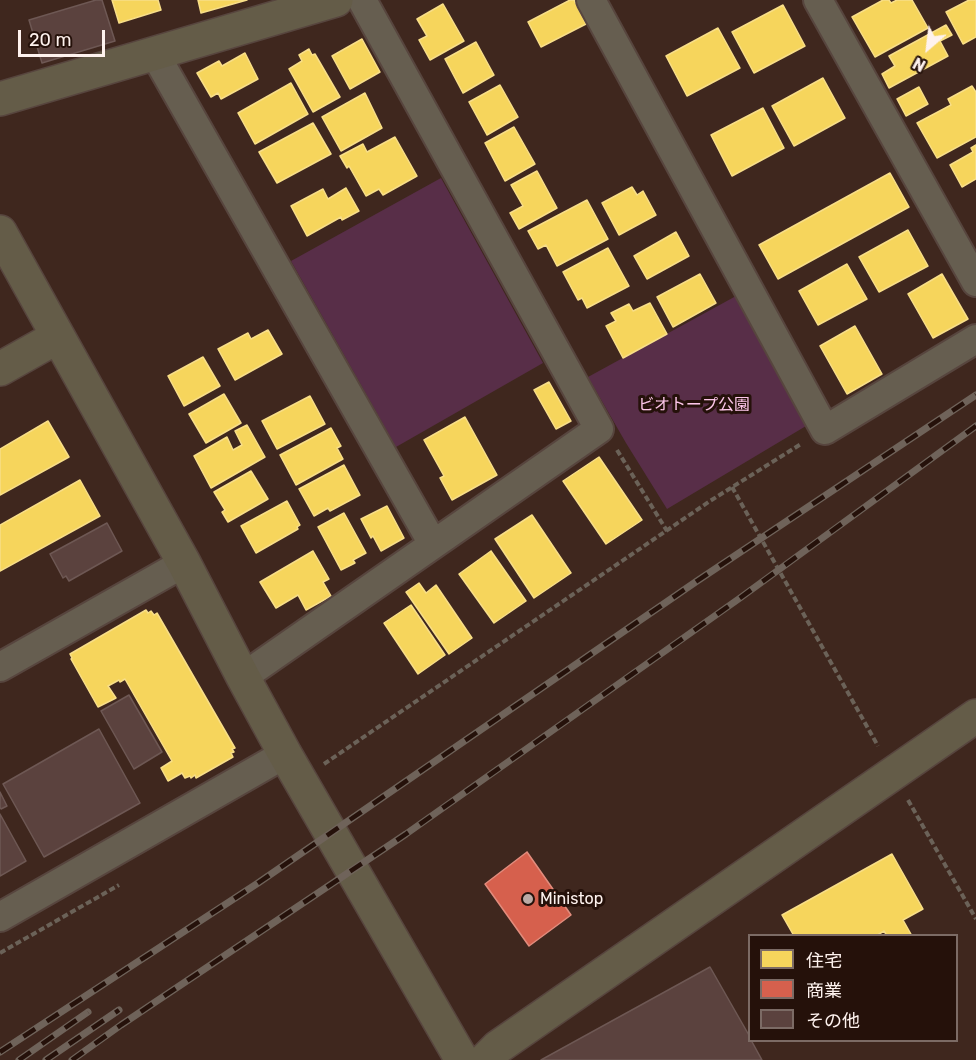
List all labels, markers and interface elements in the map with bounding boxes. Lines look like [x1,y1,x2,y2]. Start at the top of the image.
scale bar [21,18,108,56]
north arrow [898,18,958,78]
text: 20 m [29,29,71,51]
text: N [910,53,929,75]
park label: ビオトープ公園 [638,395,750,415]
place label: Ministop [540,889,603,909]
marker: Ministop [521,892,535,906]
legend [748,934,958,1042]
text: 住宅 [806,950,842,972]
text: 商業 [806,980,842,1002]
text: その他 [806,1010,860,1032]

